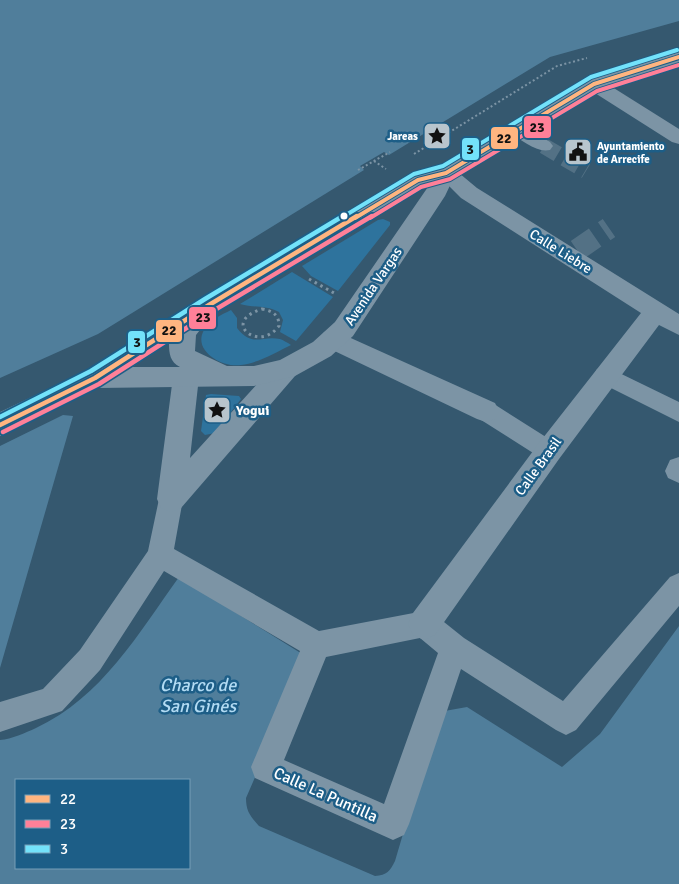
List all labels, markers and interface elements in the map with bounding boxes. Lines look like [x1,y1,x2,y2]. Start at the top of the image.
line badge: 23 [523,115,552,139]
text: 23 [529,119,545,136]
place icon: Jareas [422,121,452,151]
line badge: 22 [490,126,519,150]
place label: Jareas [387,130,418,143]
text: 22 [496,130,512,147]
line badge: 3 [461,137,480,161]
public building icon: Ayuntamiento de Arrecife [563,137,593,167]
place label: Ayuntamiento de Arrecife [597,140,665,166]
text: 3 [466,141,474,158]
unlabelled marker [339,211,349,221]
street label: Calle Liebre [526,226,595,277]
street label: Avenida Vargas [341,244,406,329]
line badge: 23 [188,306,217,330]
text: 23 [195,309,211,326]
line badge: 22 [155,319,183,343]
text: 22 [161,322,177,339]
line badge: 3 [127,330,146,354]
text: 3 [133,334,141,351]
place icon: Yogui [202,395,232,425]
place label: Yogui [235,402,269,419]
street label: Calle Brasil [512,434,565,499]
water label: Charco de San Ginés [160,674,238,717]
street label: Calle La Puntilla [270,763,381,827]
legend [15,779,190,869]
text: 22 [60,790,76,808]
text: 23 [60,815,76,833]
text: 3 [60,840,68,858]

